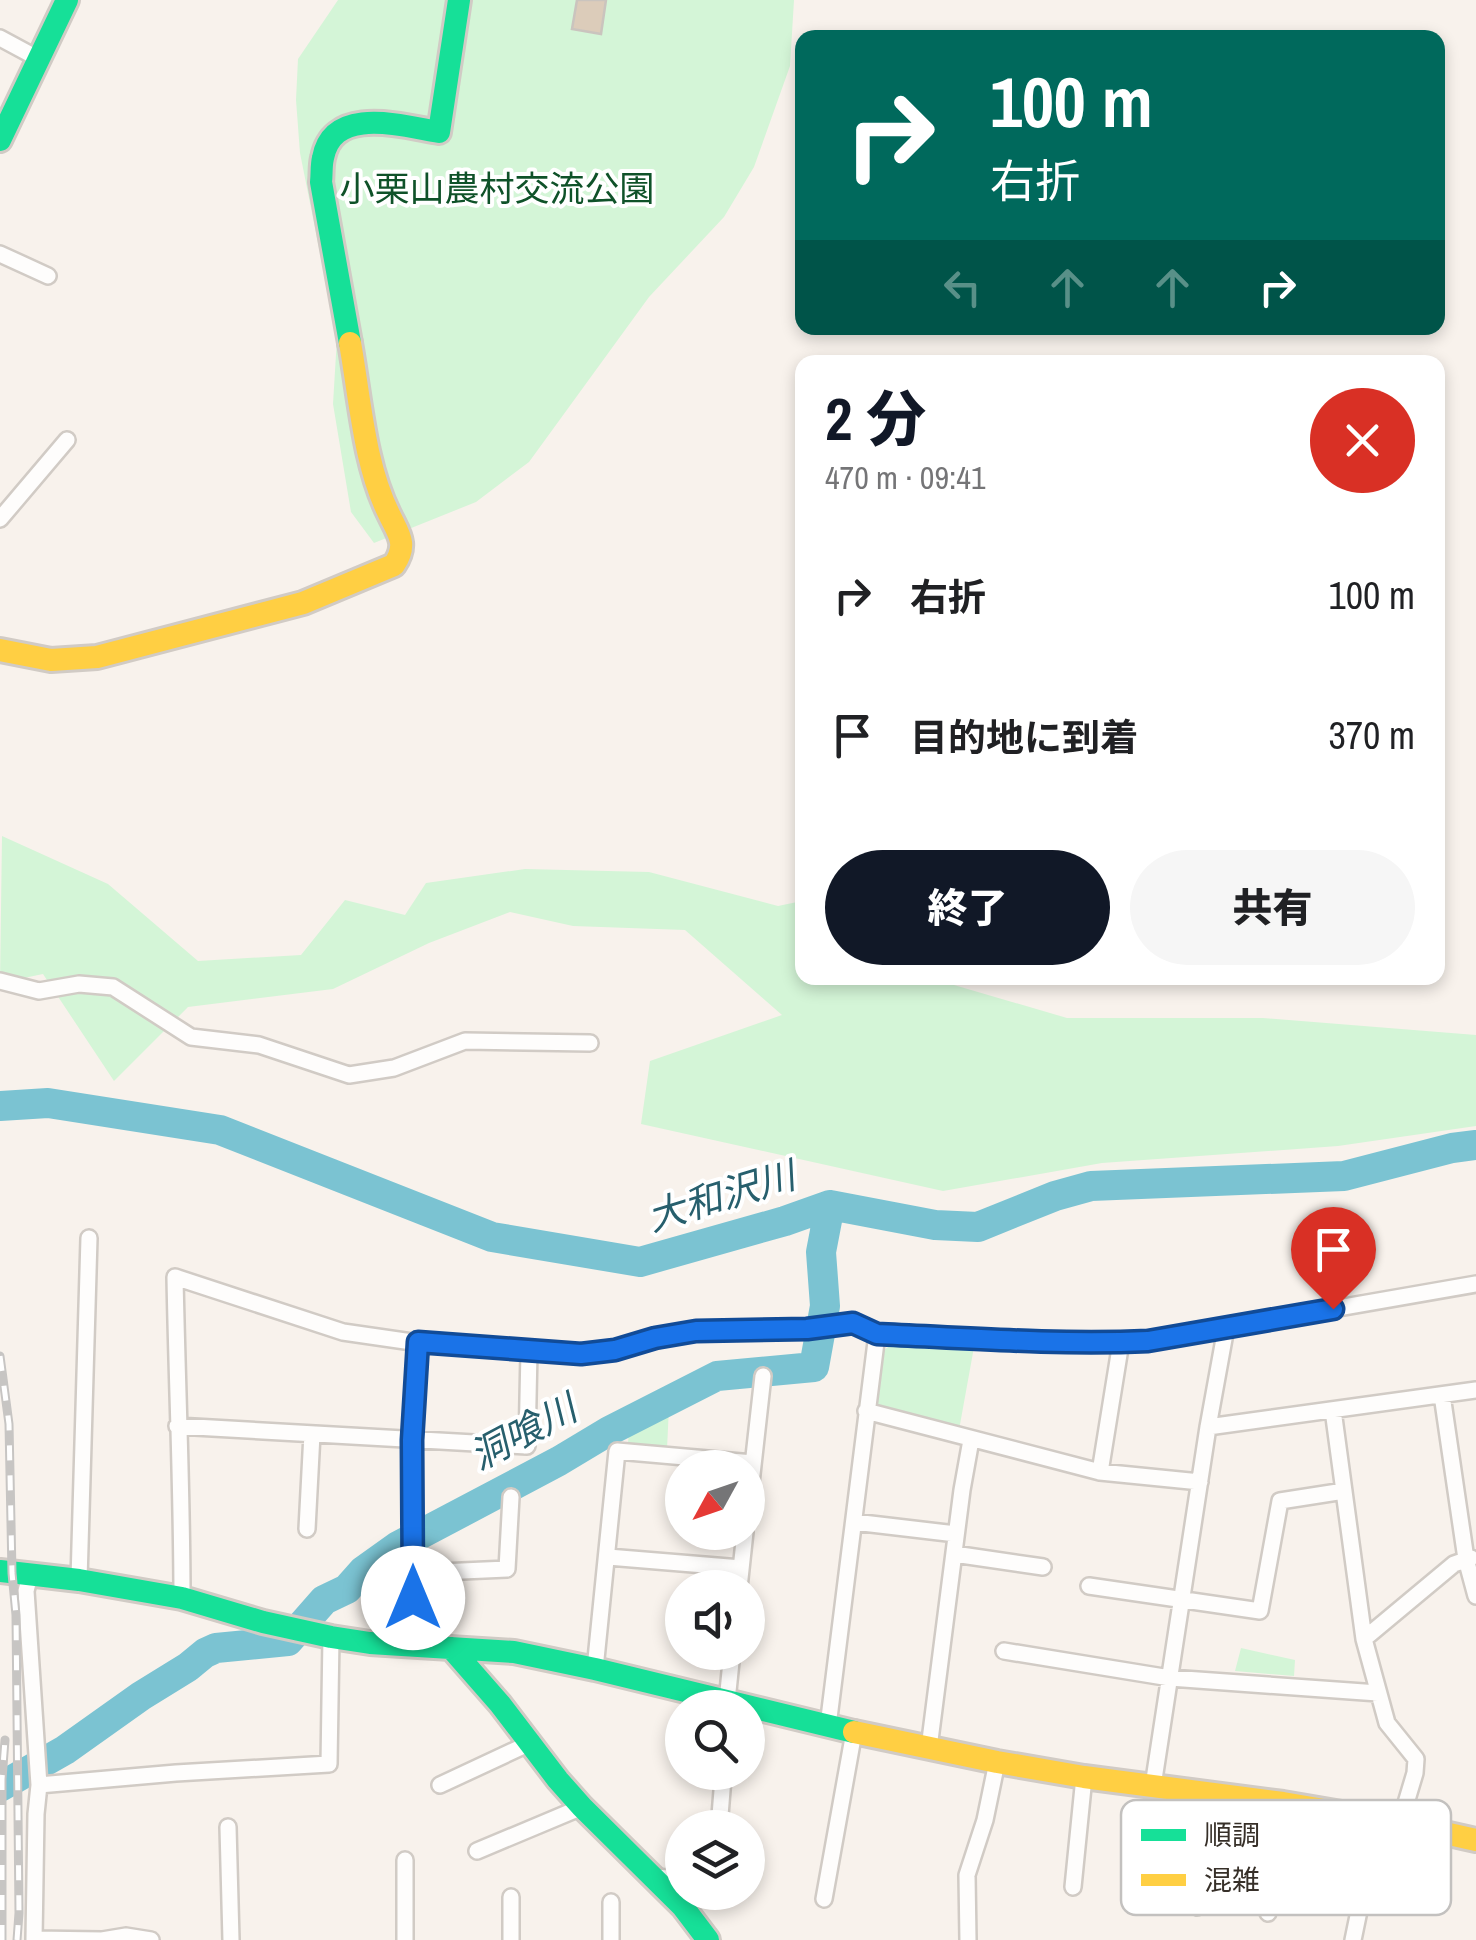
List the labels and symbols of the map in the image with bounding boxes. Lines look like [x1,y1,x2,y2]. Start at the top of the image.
park label: 小栗山農村交流公園 [339,165,655,212]
water label: 大和沢川 [641,1148,805,1243]
pin [1291,1207,1376,1310]
water label: 洞喰川 [461,1381,589,1481]
north arrow [665,1450,765,1550]
position arrow [361,1546,465,1650]
legend [1121,1800,1451,1915]
text: 順調 [1204,1816,1260,1854]
text: 混雑 [1204,1861,1260,1899]

